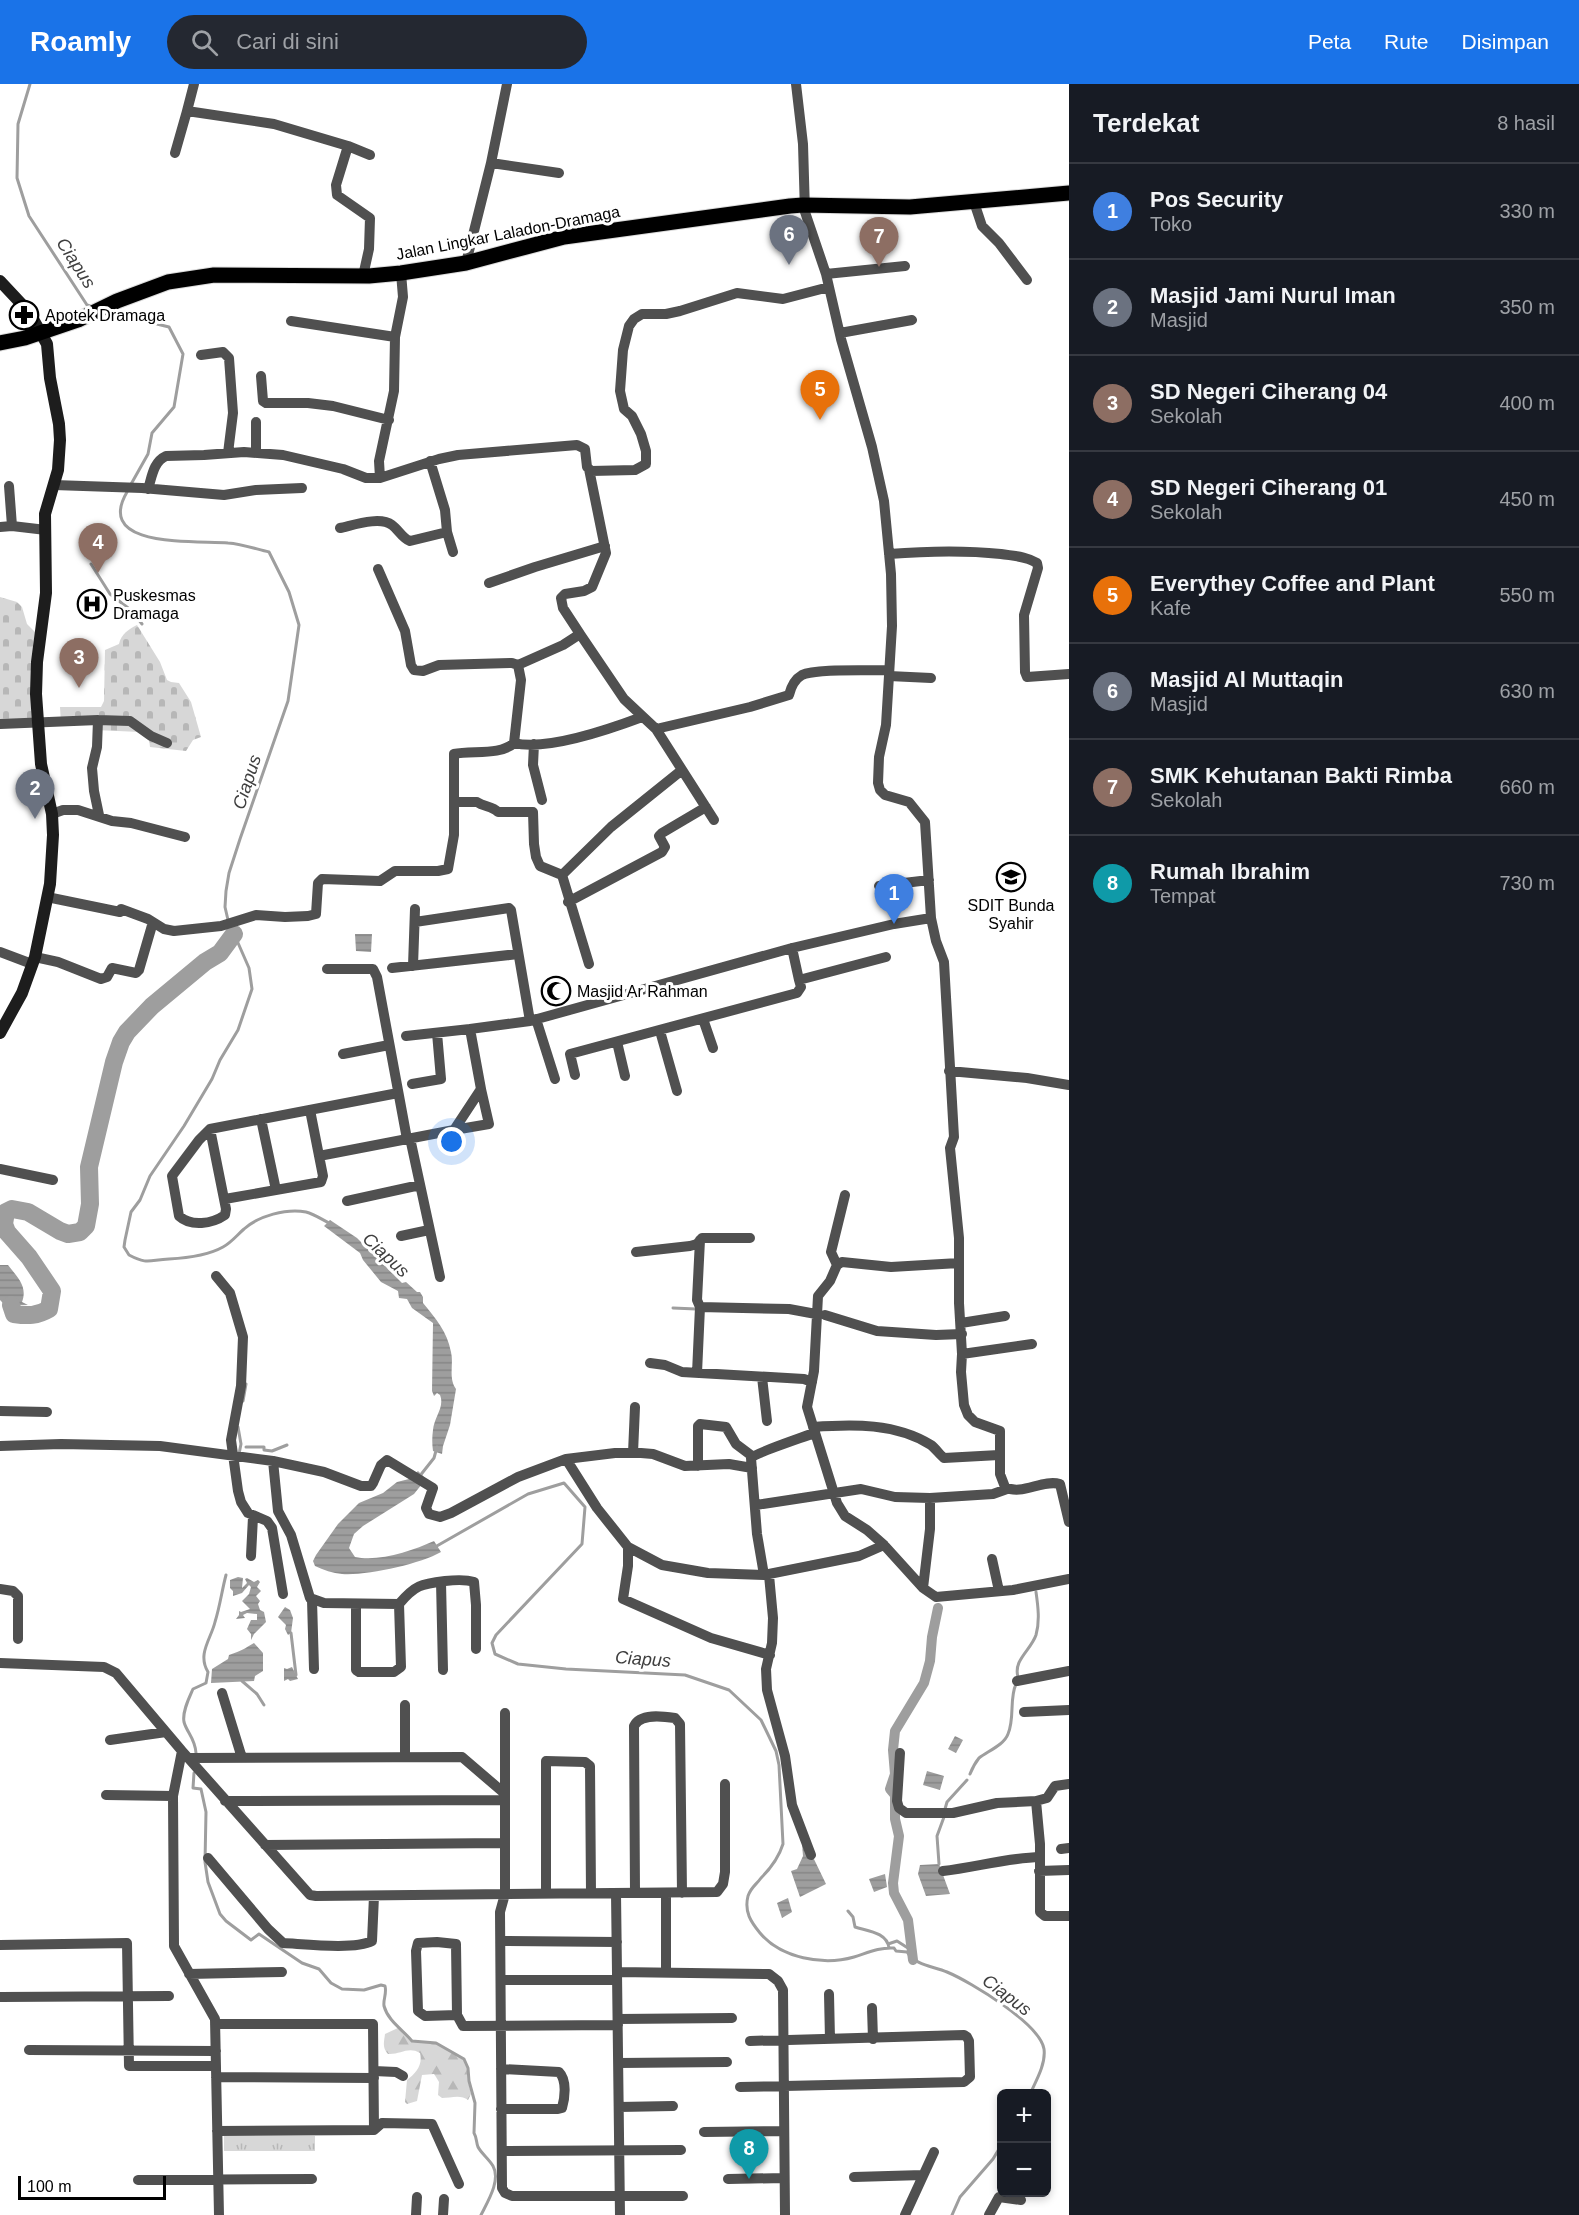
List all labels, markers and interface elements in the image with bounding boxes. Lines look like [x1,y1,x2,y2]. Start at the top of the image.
search box [167,15,587,69]
text: Roamly [30,26,131,57]
icon: search [188,26,221,59]
text: Cari di sini [236,29,339,54]
text: Peta [1308,30,1351,53]
text: Rute [1384,30,1428,53]
text: Disimpan [1461,30,1549,53]
text: Terdekat [1093,108,1199,138]
text: 8 hasil [1497,112,1555,134]
text: Pos Security [1150,187,1283,212]
text: 1 [1107,200,1118,222]
text: 330 m [1499,200,1555,222]
street label: Jalan Lingkar Laladon-Dramaga [395,203,621,263]
text: Toko [1150,213,1192,235]
pin: 6 [770,216,808,265]
pin: 7 [860,218,898,267]
water label: Ciapus [52,234,100,292]
text: Masjid Jami Nurul Iman [1150,283,1396,308]
text: 2 [1107,296,1118,318]
text: 350 m [1499,296,1555,318]
pharmacy icon: Apotek Dramaga [8,299,40,331]
place label: Apotek Dramaga [45,307,165,324]
text: Masjid [1150,309,1208,331]
pin: 5 [800,370,840,420]
text: SD Negeri Ciherang 04 [1150,379,1387,404]
text: 3 [1107,392,1118,414]
text: 400 m [1499,392,1555,414]
text: Sekolah [1150,405,1222,427]
text: SD Negeri Ciherang 01 [1150,475,1387,500]
text: 4 [1107,488,1118,510]
text: 450 m [1499,488,1555,510]
text: Sekolah [1150,501,1222,523]
pin: 4 [78,524,118,573]
text: Everythey Coffee and Plant [1150,571,1435,596]
text: 5 [1107,584,1118,606]
text: 550 m [1499,584,1555,606]
place label: Puskesmas Dramaga [113,587,196,622]
hospital icon: Puskesmas Dramaga [76,588,108,620]
text: Kafe [1150,597,1191,619]
pin: 3 [60,638,98,688]
text: Masjid Al Muttaqin [1150,667,1344,692]
text: 6 [1107,680,1118,702]
text: 630 m [1499,680,1555,702]
text: Masjid [1150,693,1208,715]
water label: Ciapus [229,752,265,812]
text: SMK Kehutanan Bakti Rimba [1150,763,1452,788]
pin: 2 [15,770,54,819]
text: 7 [1107,776,1118,798]
text: 660 m [1499,776,1555,798]
text: Sekolah [1150,789,1222,811]
text: Rumah Ibrahim [1150,859,1310,884]
school or university icon: SDIT Bunda Syahir [995,861,1027,893]
text: 8 [1107,872,1118,894]
text: 730 m [1499,872,1555,894]
pin: 1 [874,874,914,924]
text: Tempat [1150,885,1216,907]
place label: SDIT Bunda Syahir [968,897,1055,932]
mosque icon: Masjid Ar Rahman [540,975,572,1007]
place label: Masjid Ar Rahman [577,983,708,1000]
your location [437,1127,466,1156]
water label: Ciapus [359,1229,413,1281]
water label: Ciapus [614,1647,672,1671]
water label: Ciapus [979,1970,1035,2020]
map controls [997,2089,1051,2197]
button: + [997,2089,1051,2143]
pin: 8 [730,2130,768,2179]
button: − [997,2143,1051,2197]
scale bar [18,2173,166,2200]
text: 100 m [27,2178,71,2195]

